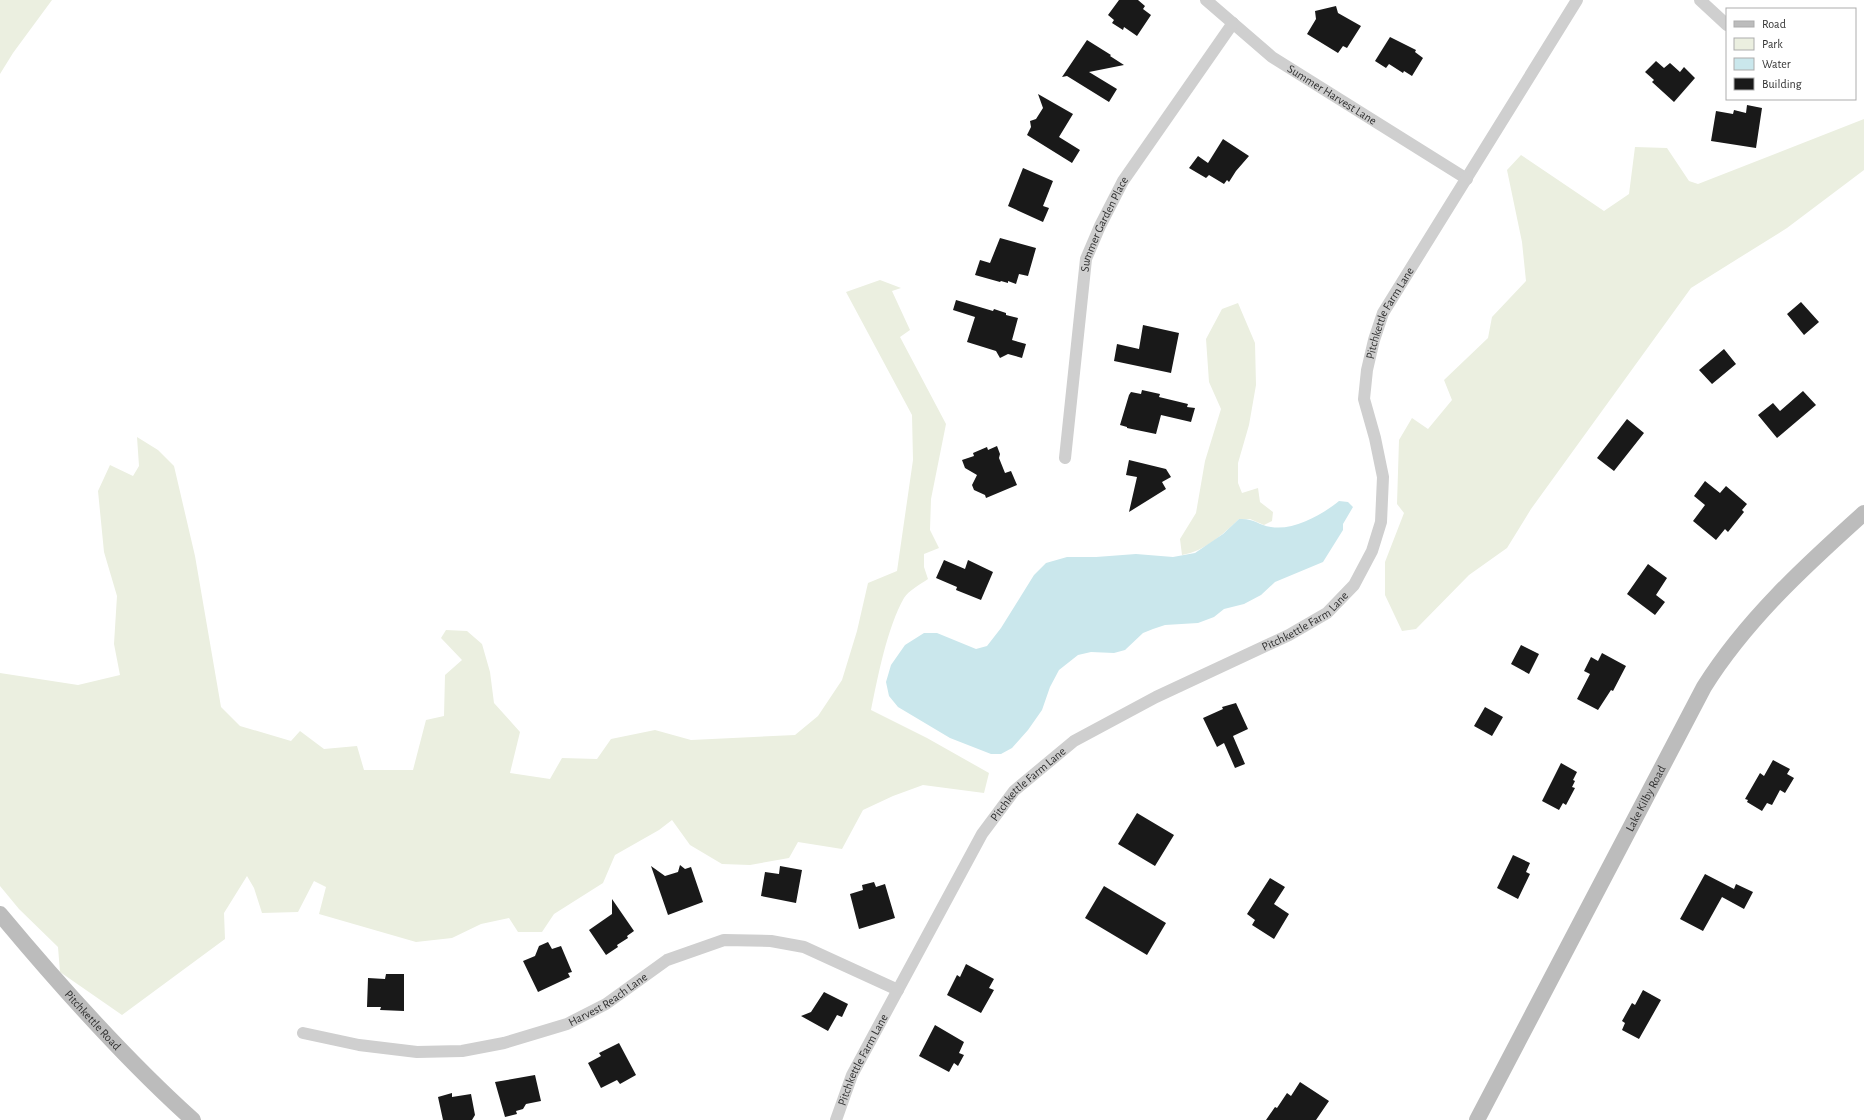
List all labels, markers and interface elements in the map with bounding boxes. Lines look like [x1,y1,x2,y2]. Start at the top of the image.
legend [1726,8,1856,100]
text: Road [1762,18,1786,30]
text: Park [1762,38,1783,50]
text: Water [1762,58,1791,70]
street label: Summer Harvest Lane [1285,62,1379,127]
text: Building [1762,78,1802,90]
street label: Summer Garden Place [1079,174,1130,272]
street label: Pitchkettle Farm Lane [1364,265,1416,360]
street label: Pitchkettle Farm Lane [1260,589,1350,653]
street label: Pitchkettle Farm Lane [988,745,1068,823]
street label: Lake Kilby Road [1623,763,1668,834]
street label: Harvest Reach Lane [566,970,649,1028]
street label: Pitchkettle Road [62,988,123,1052]
street label: Pitchkettle Farm Lane [836,1012,890,1107]

